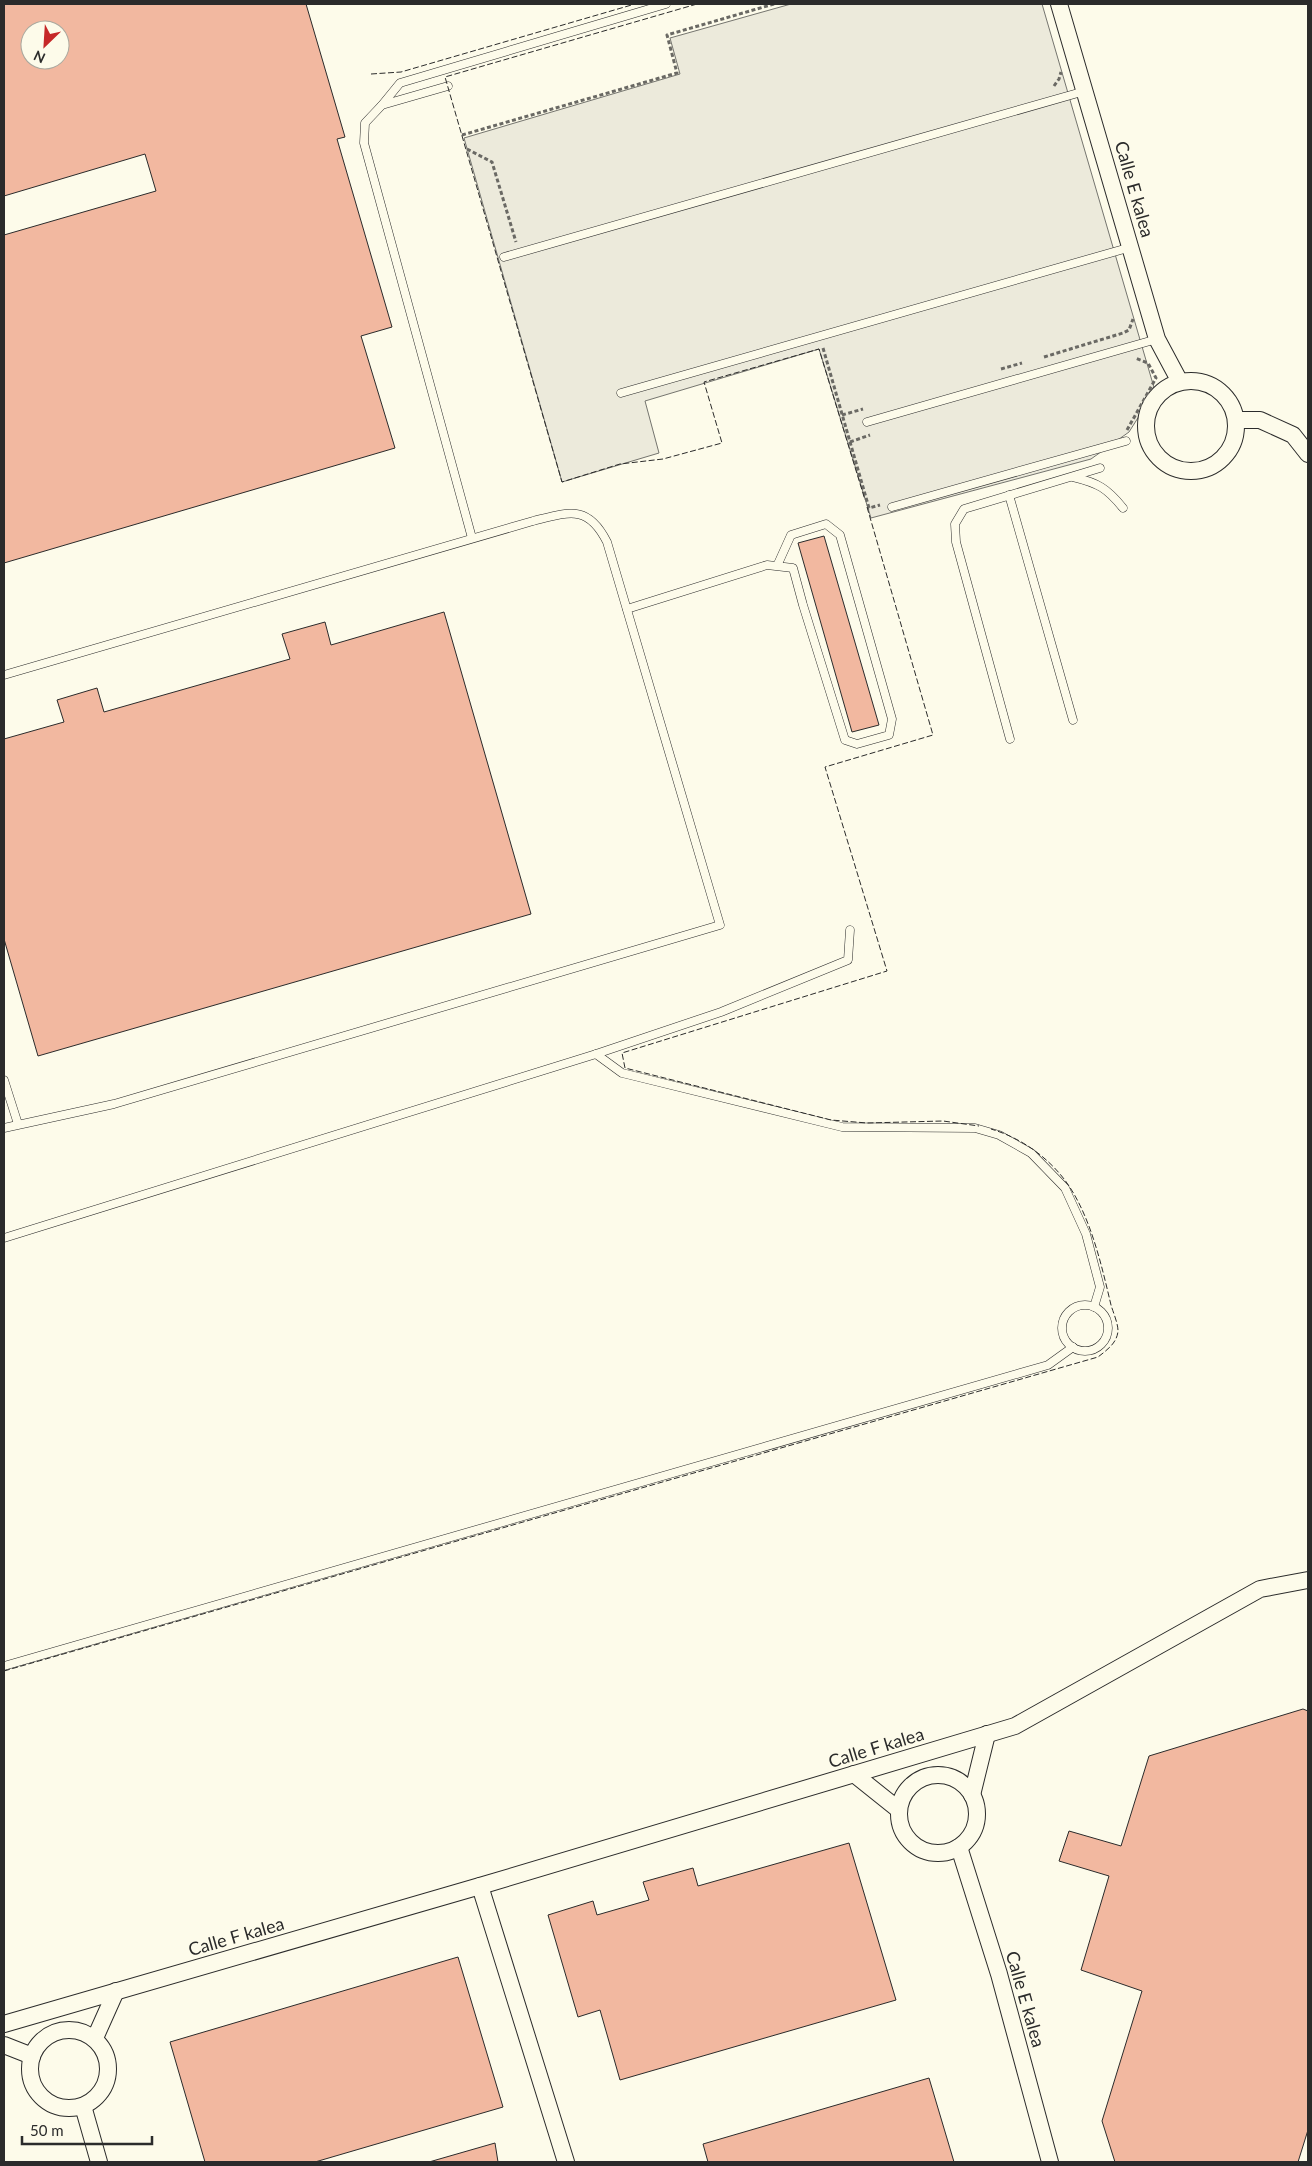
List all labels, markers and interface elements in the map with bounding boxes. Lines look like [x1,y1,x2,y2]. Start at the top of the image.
north arrow [20,20,70,70]
text: N [31,47,48,67]
street label: Calle E kalea [1111,138,1159,240]
street label: Calle F kalea [826,1722,926,1772]
street label: Calle F kalea [186,1912,286,1960]
street label: Calle E kalea [1002,1948,1050,2050]
scale bar [22,2114,152,2146]
text: 50 m [30,2121,64,2139]

